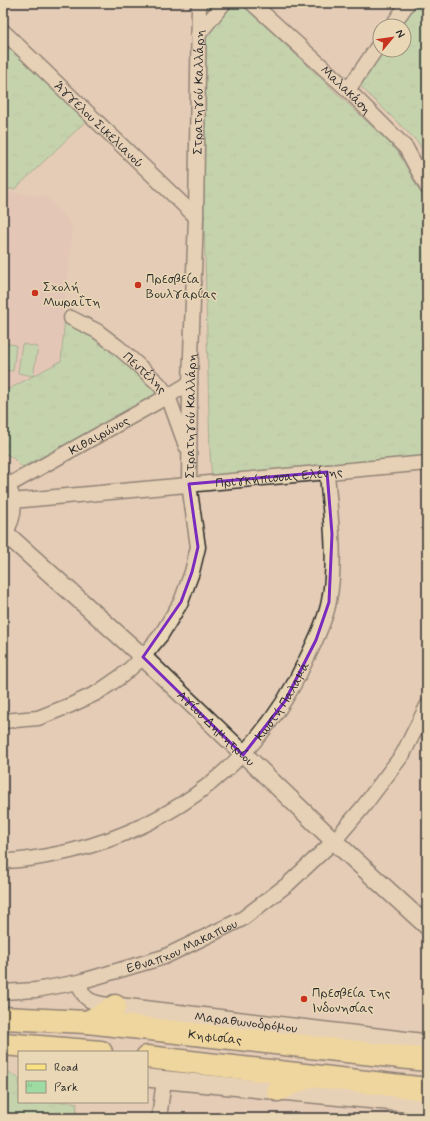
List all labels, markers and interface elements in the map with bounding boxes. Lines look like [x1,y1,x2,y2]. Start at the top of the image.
north arrow [372,18,412,58]
text: N [392,27,408,40]
street label: Στρατηγού Καλλάρη [190,30,209,155]
street label: Μαλακάση [316,62,375,119]
street label: Άγγελου Σικελιανού [50,78,147,172]
place label: Πρεσβεία Βουλγαρίας [146,271,217,303]
place label: Σχολή Μωραΐτη [43,279,100,311]
marker: Πρεσβεία Βουλγαρίας [133,280,143,290]
marker: Σχολή Μωραΐτη [30,288,40,298]
street label: Πεντέλης [119,349,171,398]
street label: Στρατηγού Καλλάρη [182,353,201,479]
street label: Κιθαιρώνος [66,412,133,460]
street label: Πριγκήπισσας Ελένης [215,464,344,492]
street label: Κωστή Παλαμά [251,659,314,745]
street label: Αγίου Δημητρίου [173,687,258,770]
street label: Εθναπχου Μακαπιου [125,916,241,978]
place label: Πρεσβεία της Ινδονησίας [312,985,391,1017]
marker: Πρεσβεία της Ινδονησίας [299,994,309,1004]
street label: Μαραθωνοδρόμου [193,1008,298,1038]
street label: Κηφισίας [187,1026,243,1049]
legend [18,1051,148,1103]
text: Road [54,1060,78,1076]
text: Park [54,1080,78,1096]

